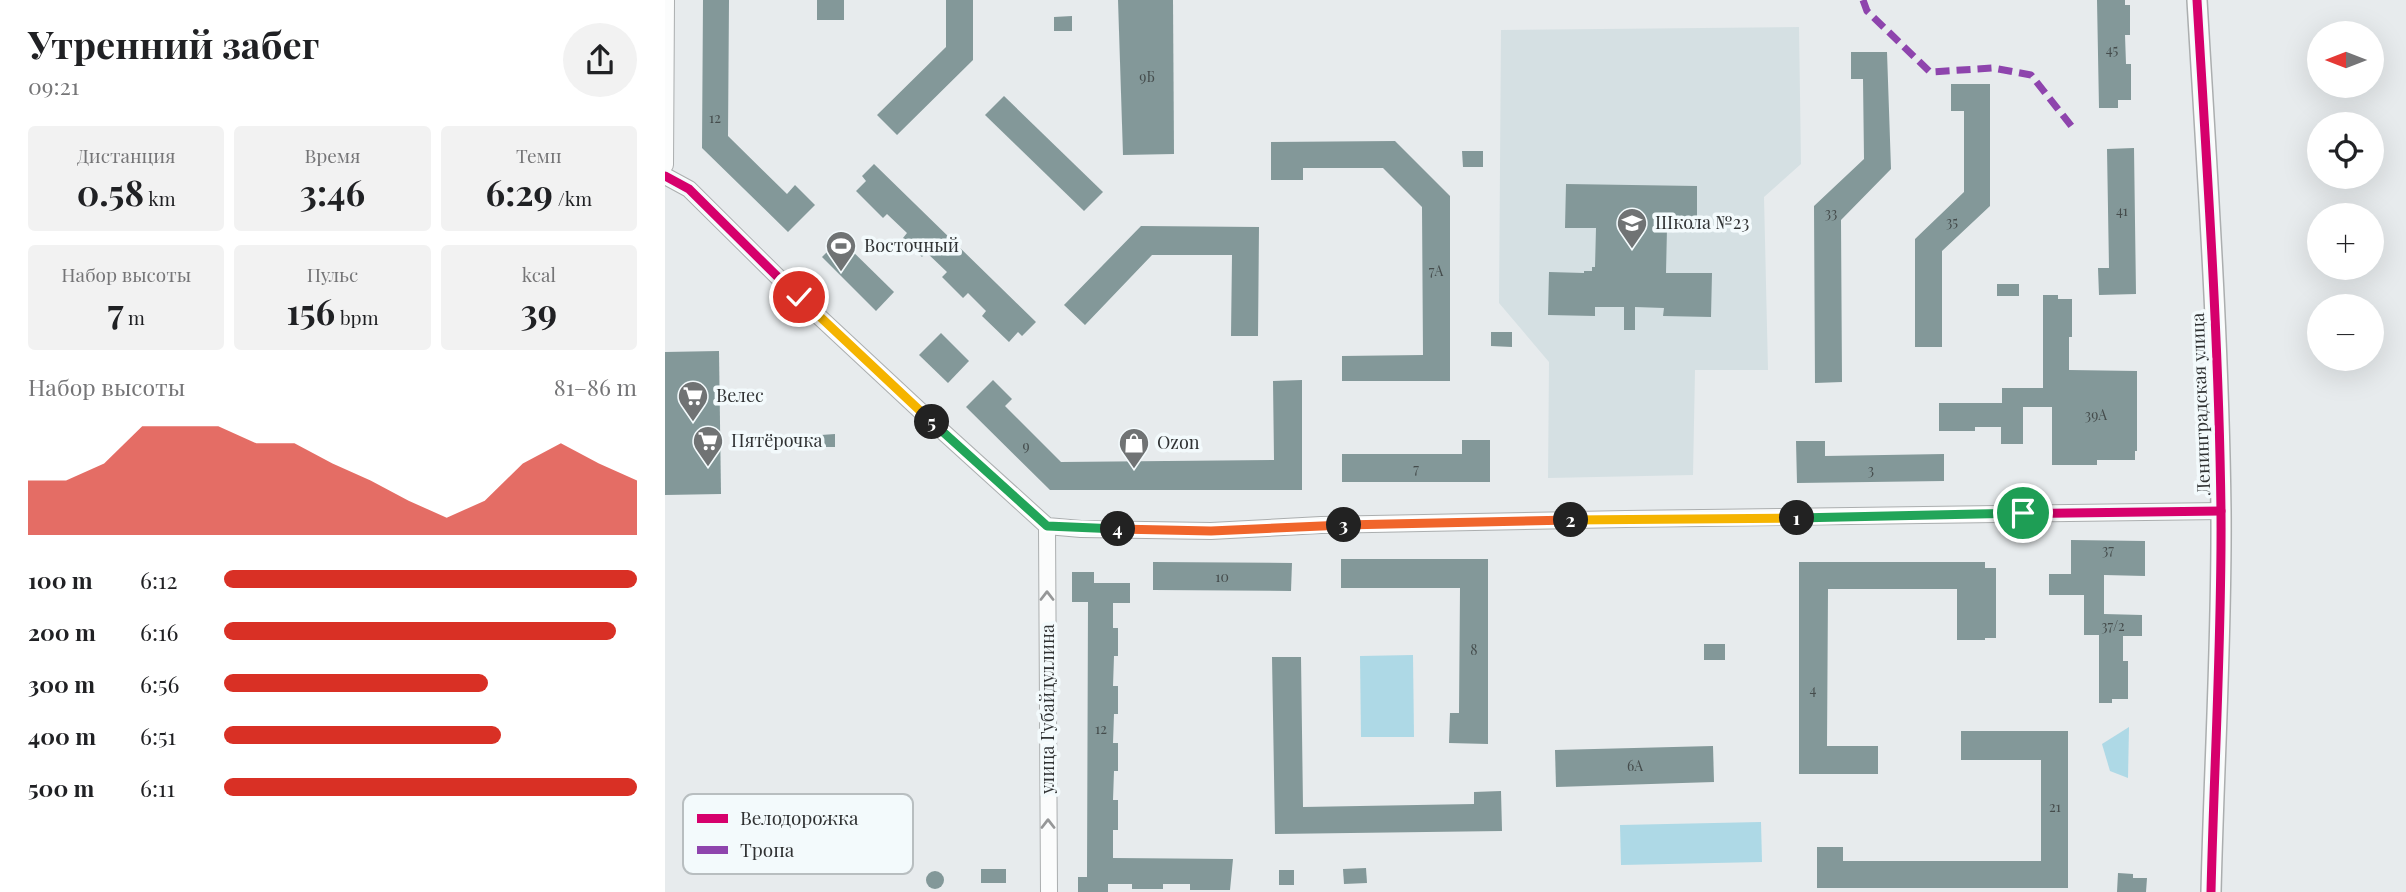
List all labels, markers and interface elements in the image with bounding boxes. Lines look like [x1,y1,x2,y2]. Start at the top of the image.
text: Утренний забег [28,18,319,69]
north arrow [2307,21,2383,98]
map controls [2307,21,2384,371]
button: share [563,23,637,97]
house number: 45 [2106,40,2119,59]
house number: 9Б [1139,67,1155,86]
text: 09:21 [28,70,79,101]
house number: 12 [709,108,721,127]
button: locate [2307,112,2384,189]
text: Дистанция [77,142,175,168]
text: Время [304,142,361,168]
text: Темп [516,142,562,168]
text: 0.58 [77,168,144,215]
text: 3:46 [300,168,365,215]
text: 6:29 [486,168,553,215]
text: km [144,185,176,211]
text: /km [553,185,592,211]
house number: 41 [2116,201,2128,220]
house number: 33 [1825,203,1837,222]
button: + [2307,203,2384,280]
school or university icon: Школа №23 [1615,206,1649,250]
place label: Школа №23 [1655,210,1749,234]
house number: 35 [1946,212,1958,231]
sports icon: Восточный [824,229,858,273]
place label: Восточный [864,233,959,257]
text: Набор высоты [61,261,191,287]
text: Пульс [307,261,358,287]
text: kcal [522,261,556,287]
house number: 7А [1429,261,1443,280]
pin [769,267,829,327]
icon: check [780,278,818,316]
text: 7 [107,287,123,334]
text: 156 [286,287,335,334]
text: 39 [521,287,557,334]
button: − [2307,294,2384,371]
text: m [123,304,145,330]
text: bpm [335,304,379,330]
street label: Ленинградская улица [2185,312,2215,497]
text: Набор высоты [28,371,185,402]
text: 81–86 m [554,371,637,402]
supermarket icon: Велес [676,379,710,423]
place label: Велес [716,383,764,407]
pin: 5 [915,404,949,440]
house number: 39А [2085,405,2107,424]
text: 5 [927,408,936,434]
supermarket icon: Пятёрочка [691,424,725,468]
shop icon: Ozon [1117,426,1151,470]
place label: Пятёрочка [731,428,822,452]
place label: Ozon [1157,430,1200,454]
house number: 9 [1022,436,1030,455]
house number: 7 [1413,459,1419,478]
house number: 3 [1868,460,1874,479]
pin [1993,483,2053,543]
icon: arrive [2004,494,2042,532]
pin: 1 [1779,500,1815,536]
pin: 2 [1553,503,1588,538]
text: 1 [1793,504,1800,530]
text: 2 [1566,506,1575,532]
pin: 3 [1327,508,1361,542]
text: 3 [1339,511,1348,537]
pin: 4 [1100,512,1135,546]
text: 4 [1112,515,1123,541]
house number: 37 [2102,540,2114,559]
text: 100 m [28,564,93,595]
text: 6:12 [140,564,178,595]
house number: 10 [1215,567,1229,586]
one-way arrow [1039,591,1055,601]
text: 200 m [28,616,96,647]
text: 6:16 [140,616,178,647]
house number: 37/2 [2101,616,2125,635]
street label: улица Губайдуллина [1035,624,1059,795]
house number: 8 [1470,640,1478,659]
text: 300 m [28,668,95,699]
text: 6:56 [140,668,179,699]
house number: 4 [1810,680,1817,699]
house number: 12 [1095,719,1107,738]
text: 400 m [28,720,96,751]
text: 6:51 [140,720,176,751]
house number: 6А [1627,756,1643,775]
text: 500 m [28,772,94,803]
text: 6:11 [140,772,175,803]
legend [683,794,913,874]
house number: 21 [2049,797,2061,816]
text: Велодорожка [740,804,859,830]
one-way arrow [1040,818,1056,829]
text: Тропа [740,836,795,862]

